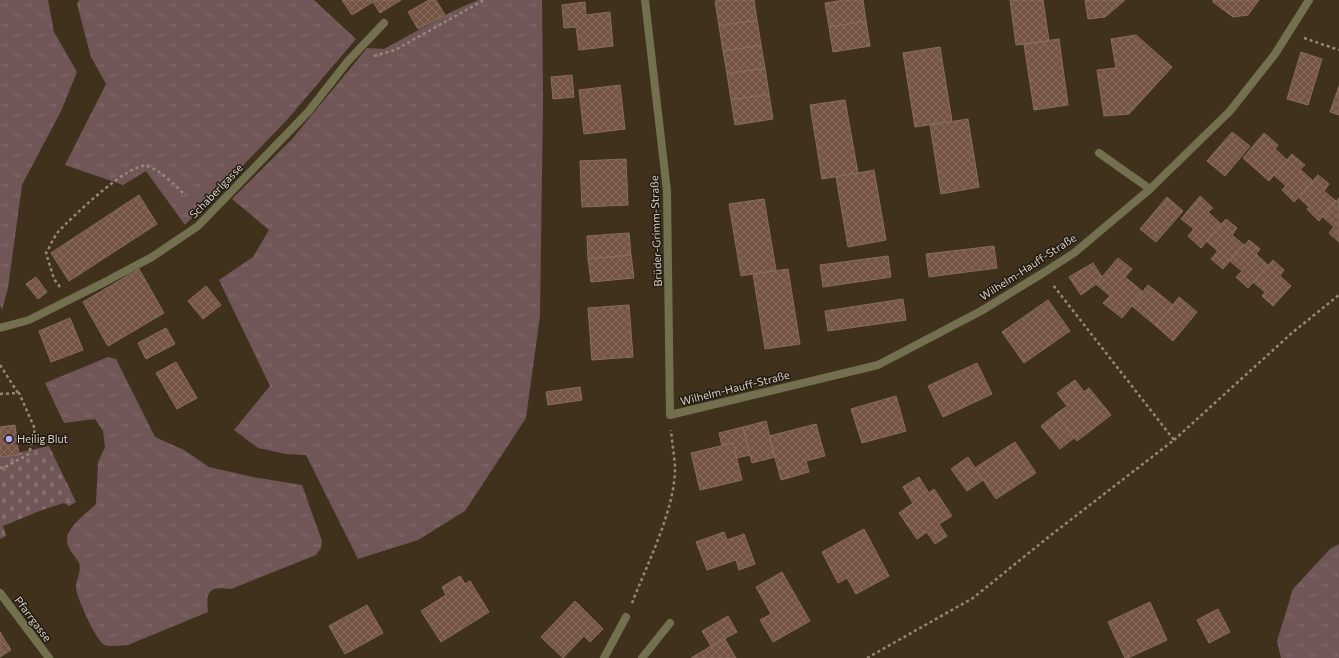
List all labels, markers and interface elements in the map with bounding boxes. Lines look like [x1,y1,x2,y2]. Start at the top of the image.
street label: Schaberlgasse [186,161,245,221]
street label: Brüder-Grimm-Straße [647,175,664,287]
street label: Wilhelm-Hauff-Straße [977,230,1079,303]
street label: Wilhelm-Hauff-Straße [679,368,791,407]
place label: Heilig Blut [17,432,69,445]
marker: Heilig Blut [4,434,14,444]
street label: Pfarrgasse [12,594,55,644]

